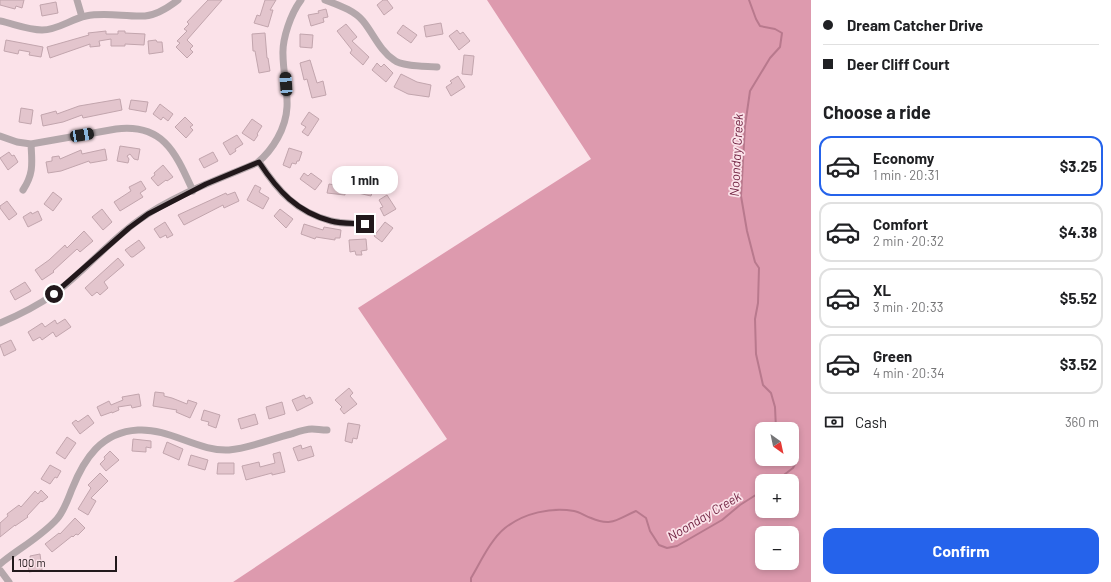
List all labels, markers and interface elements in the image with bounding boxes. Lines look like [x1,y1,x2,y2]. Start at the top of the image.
text: Dream Catcher Drive [847,16,983,34]
text: Deer Cliff Court [847,55,950,73]
car [279,72,293,96]
text: Choose a ride [823,101,931,123]
water label: Noonday Creek [726,112,746,197]
car [69,127,95,143]
icon: car [825,148,861,184]
text: Economy [873,149,934,167]
text: $3.25 [1060,157,1097,175]
callout: 1 min [332,166,398,194]
text: 1 min · 20:31 [873,167,939,183]
text: 1 min [351,172,379,188]
icon: car [825,214,861,250]
route end [356,215,374,233]
text: Comfort [873,215,928,233]
text: $4.38 [1059,223,1097,241]
text: 2 min · 20:32 [873,233,944,249]
icon: car [825,280,861,316]
text: XL [873,281,891,299]
route start [45,285,63,303]
text: $5.52 [1060,289,1097,307]
text: 3 min · 20:33 [873,299,943,315]
icon: car [825,346,861,382]
text: Green [873,347,912,365]
text: $3.52 [1060,355,1097,373]
text: 4 min · 20:34 [873,365,944,381]
icon: cash [823,411,845,433]
text: Cash [855,413,887,431]
text: 360 m [1065,414,1099,430]
north arrow [755,422,799,466]
map controls [755,422,799,570]
button: + [755,474,799,518]
water label: Noonday Creek [664,487,744,544]
button: − [755,526,799,570]
button: Confirm [823,528,1099,574]
scale bar [12,554,117,573]
text: 100 m [18,556,46,569]

